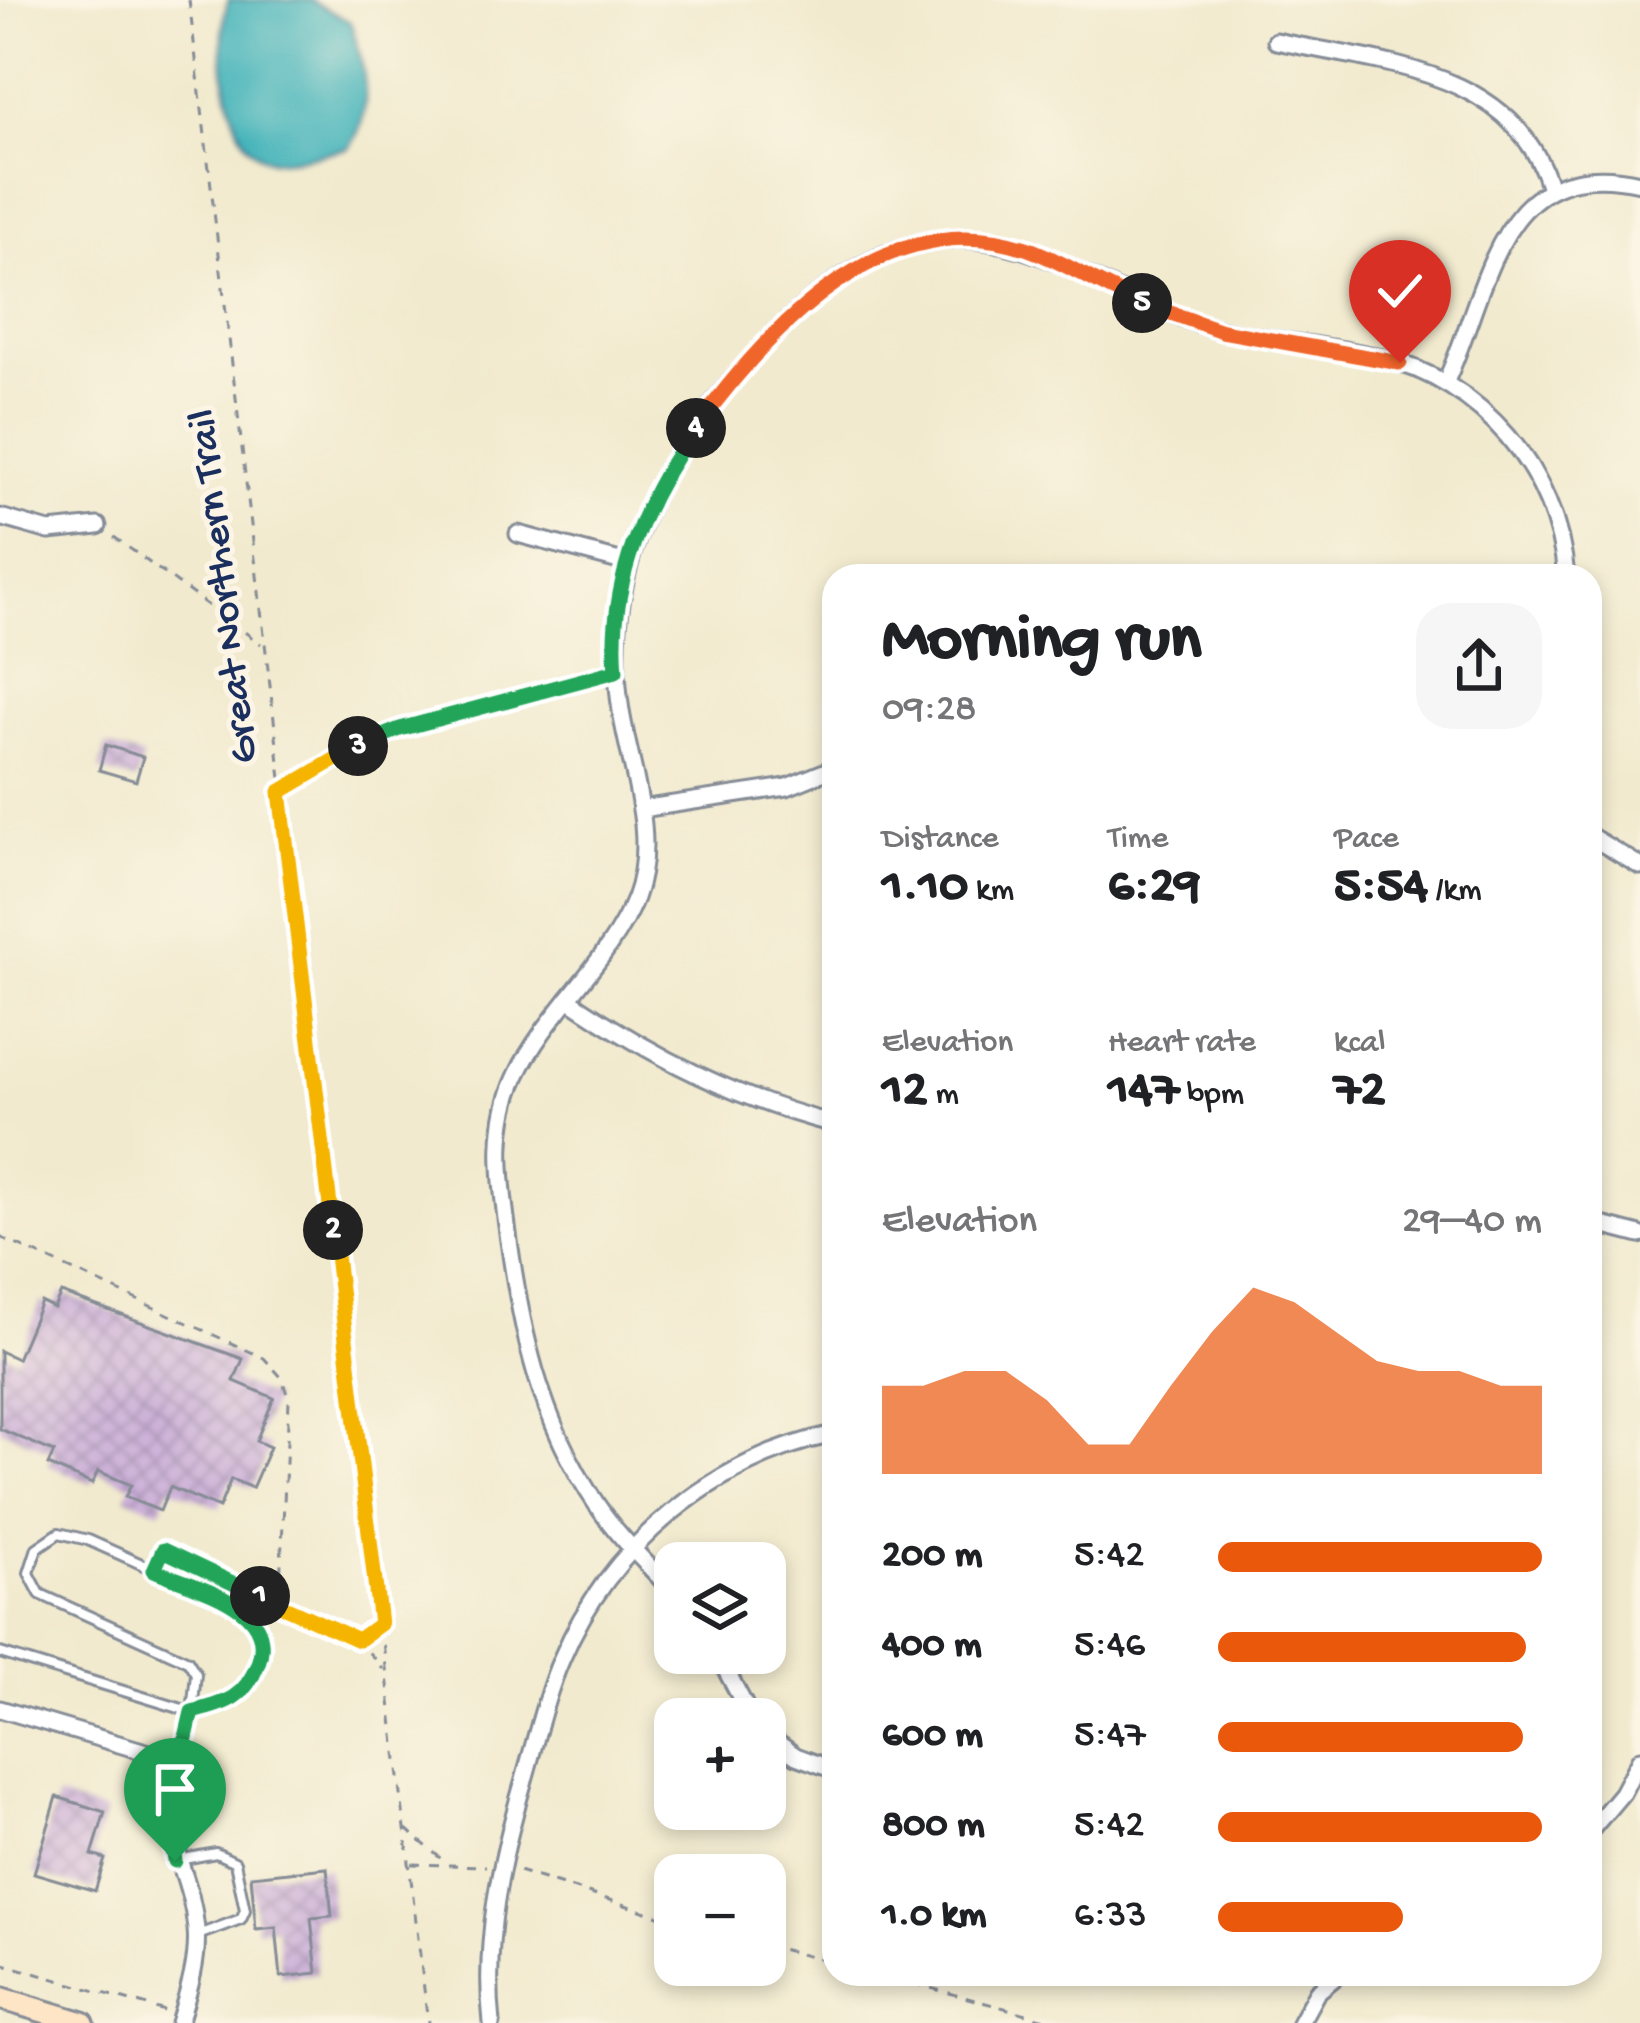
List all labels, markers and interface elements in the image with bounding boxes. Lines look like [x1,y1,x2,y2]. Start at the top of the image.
pin [1349,240,1451,363]
icon: check [1367,258,1433,324]
pin: 5 [1112,273,1172,333]
text: 5 [1133,284,1151,322]
pin: 4 [666,398,726,458]
street label: Great Northern Trail [180,406,272,766]
text: 4 [688,409,704,447]
button: share [1416,603,1542,729]
text: Morning run [882,604,1201,682]
text: 09:28 [882,688,976,734]
pin: 3 [328,716,388,776]
text: 3 [349,727,367,765]
text: Distance [882,821,999,859]
text: Time [1108,821,1168,859]
text: Pace [1334,821,1399,859]
text: 1.10 [882,859,968,919]
text: 6:29 [1108,859,1200,919]
text: 5:54 [1334,859,1428,919]
text: km [968,873,1014,911]
text: /km [1428,873,1482,911]
text: Elevation [882,1025,1013,1063]
text: Heart rate [1108,1025,1256,1063]
text: kcal [1334,1025,1386,1063]
text: 12 [882,1063,928,1123]
text: 147 [1108,1063,1179,1123]
text: 72 [1334,1063,1386,1123]
text: m [928,1077,959,1115]
text: bpm [1179,1077,1244,1115]
pin: 2 [303,1200,363,1260]
text: Elevation [882,1200,1037,1246]
text: 29–40 m [1402,1200,1542,1246]
text: 2 [325,1211,341,1249]
text: 200 m [882,1534,982,1580]
text: 5:42 [1074,1534,1144,1580]
map controls [654,1542,786,1986]
button: layers [654,1542,786,1674]
pin: 1 [230,1566,290,1626]
text: 1 [253,1577,267,1615]
text: 400 m [882,1624,982,1670]
text: 5:46 [1074,1624,1145,1670]
button: + [654,1698,786,1830]
text: 600 m [882,1714,983,1760]
text: 5:47 [1074,1714,1146,1760]
pin [124,1738,226,1861]
icon: arrive [142,1756,208,1822]
text: 800 m [882,1804,985,1850]
text: 5:42 [1074,1804,1144,1850]
button: − [654,1854,786,1986]
text: 1.0 km [882,1894,986,1940]
text: 6:33 [1074,1894,1147,1940]

